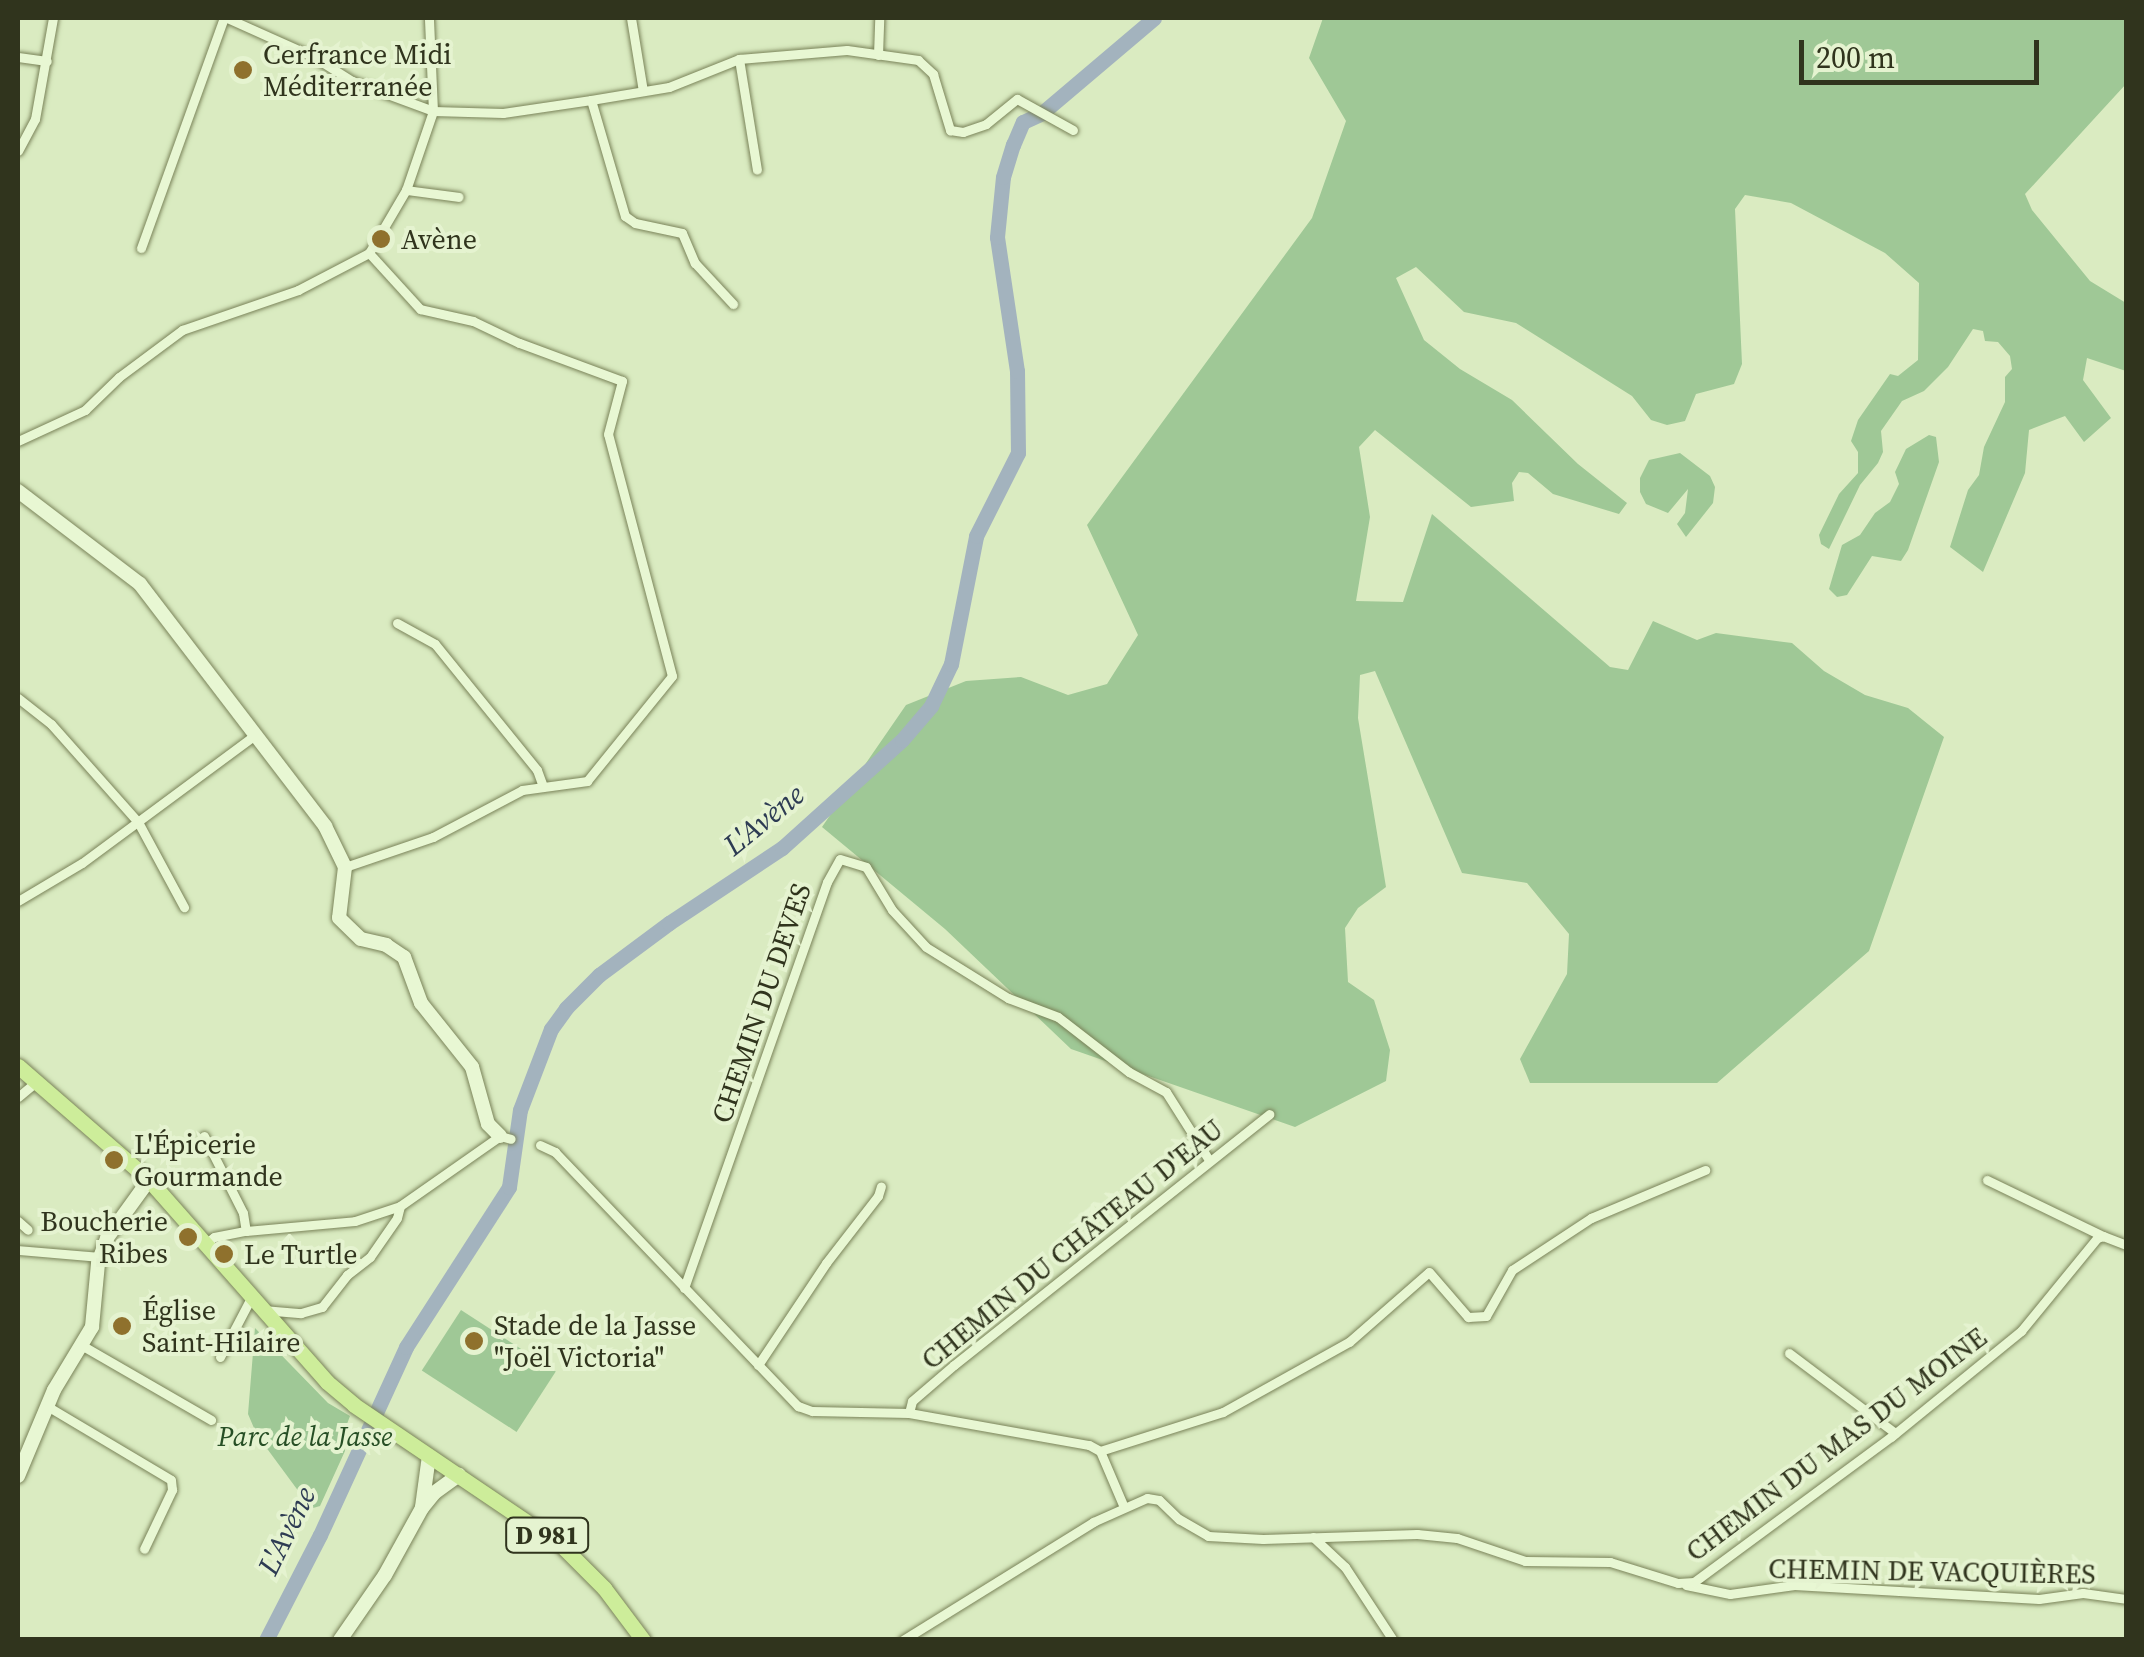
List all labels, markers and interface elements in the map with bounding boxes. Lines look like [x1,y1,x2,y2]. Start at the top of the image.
scale bar [1804,20,2044,82]
place label: Cerfrance Midi Méditerranée [263,37,452,103]
text: 200 m [1816,37,1895,78]
marker: Cerfrance Midi Méditerranée [232,59,254,81]
place label: Avène [401,222,477,256]
marker: Avène [370,228,392,250]
water label: L'Avène [716,777,812,863]
street label: CHEMIN DU DEVES [704,879,818,1127]
street label: CHEMIN DU CHÂTEAU D'EAU [914,1112,1230,1376]
place label: L'Épicerie Gourmande [134,1127,283,1193]
marker: L'Épicerie Gourmande [103,1149,125,1171]
place label: Boucherie Ribes [40,1204,168,1270]
marker: Boucherie Ribes [177,1226,199,1248]
place label: Le Turtle [244,1237,358,1271]
marker: Le Turtle [213,1243,235,1265]
place label: Église Saint-Hilaire [142,1293,301,1359]
place label: Stade de la Jasse "Joël Victoria" [494,1308,696,1374]
marker: Église Saint-Hilaire [111,1315,133,1337]
street label: CHEMIN DU MAS DU MOINE [1679,1320,1993,1568]
marker: Stade de la Jasse "Joël Victoria" [463,1330,485,1352]
park label: Parc de la Jasse [218,1419,392,1453]
water label: L'Avène [250,1481,324,1581]
road number: D 981 [504,1515,590,1555]
street label: CHEMIN DE VACQUIÈRES [1768,1551,2096,1591]

